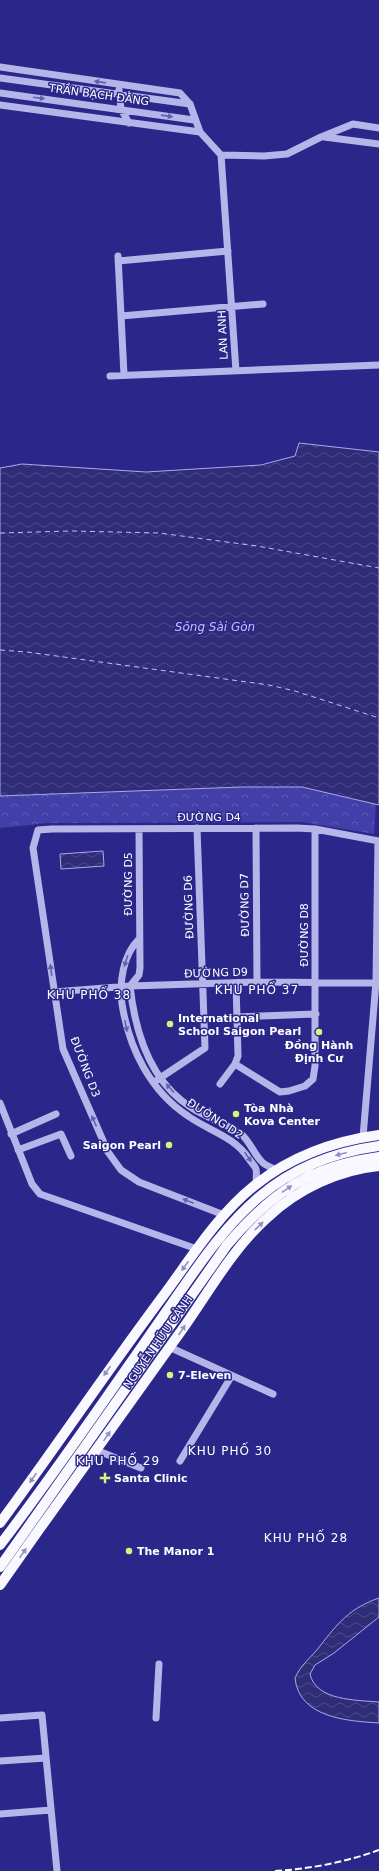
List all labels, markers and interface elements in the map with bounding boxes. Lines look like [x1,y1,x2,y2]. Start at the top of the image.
one-way arrow [94,79,106,85]
street label: TRẦN BẠCH ĐẰNG [47,80,150,108]
one-way arrow [33,95,45,101]
one-way arrow [161,113,174,119]
street label: LAN ANH [215,310,231,360]
water label: Sông Sài Gòn [175,620,255,634]
street label: ĐƯỜNG D4 [177,811,241,824]
street label: ĐƯỜNG D5 [122,852,135,916]
street label: ĐƯỜNG D7 [238,873,252,937]
street label: ĐƯỜNG D6 [181,875,197,939]
street label: ĐƯỜNG D8 [298,903,311,967]
one-way arrow [123,956,129,968]
one-way arrow [48,964,54,976]
street label: ĐƯỜNG D9 [184,965,248,981]
district label: KHU PHỐ 37 [215,981,299,997]
district label: KHU PHỐ 38 [47,986,131,1002]
place label: International School Saigon Pearl [178,1012,301,1038]
marker: International School Saigon Pearl [165,1019,175,1029]
one-way arrow [124,1020,130,1032]
marker: Đồng Hành Định Cư [314,1027,324,1037]
street label: ĐƯỜNG D3 [68,1035,102,1099]
place label: Đồng Hành Định Cư [285,1039,353,1065]
one-way arrow [166,1084,175,1093]
street label: ĐƯỜNG D2 [185,1096,245,1142]
place label: Tòa Nhà Kova Center [244,1102,320,1128]
marker: Tòa Nhà Kova Center [231,1109,241,1119]
one-way arrow [91,1115,98,1127]
place label: Saigon Pearl [83,1139,161,1152]
marker: Saigon Pearl [164,1140,174,1150]
one-way arrow [335,1151,347,1157]
one-way arrow [244,1152,252,1163]
one-way arrow [282,1185,292,1193]
one-way arrow [181,1198,193,1204]
one-way arrow [254,1221,264,1231]
one-way arrow [180,1261,189,1272]
street label: NGUYỄN HỮU CẢNH [119,1292,195,1391]
one-way arrow [178,1325,186,1335]
one-way arrow [103,1366,111,1376]
place label: 7-Eleven [178,1369,231,1382]
marker: 7-Eleven [165,1370,175,1380]
one-way arrow [102,1431,110,1441]
district label: KHU PHỐ 30 [188,1442,272,1458]
district label: KHU PHỐ 29 [76,1452,160,1468]
one-way arrow [29,1472,37,1483]
marker: Santa Clinic [99,1472,111,1484]
place label: Santa Clinic [114,1472,187,1485]
district label: KHU PHỐ 28 [264,1529,348,1545]
place label: The Manor 1 [137,1545,214,1558]
marker: The Manor 1 [124,1546,134,1556]
one-way arrow [19,1548,27,1558]

